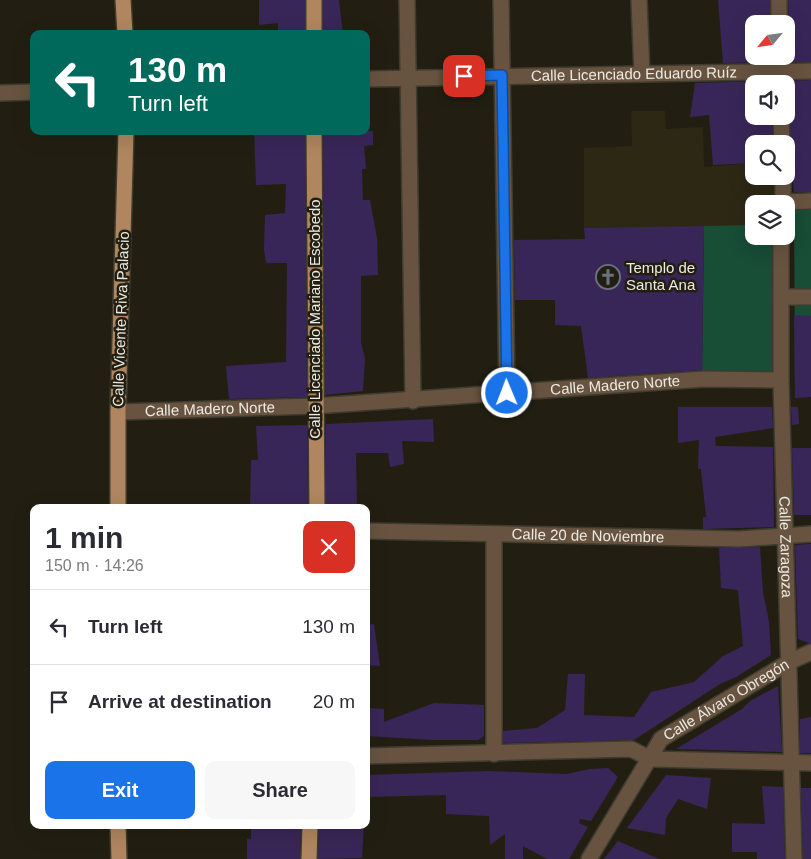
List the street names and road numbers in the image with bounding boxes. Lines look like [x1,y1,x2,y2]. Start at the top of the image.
street label: Calle Licenciado Eduardo Ruíz [531,63,737,84]
street label: Calle Licenciado Mariano Escobedo [306,199,323,439]
street label: Calle Vicente Riva Palacio [109,231,132,407]
street label: Calle Madero Norte [550,372,681,398]
street label: Calle Madero Norte [145,398,275,419]
street label: Calle Zaragoza [776,496,796,599]
street label: Calle 20 de Noviembre [511,525,664,545]
street label: Calle Álvaro Obregón [660,655,792,744]

